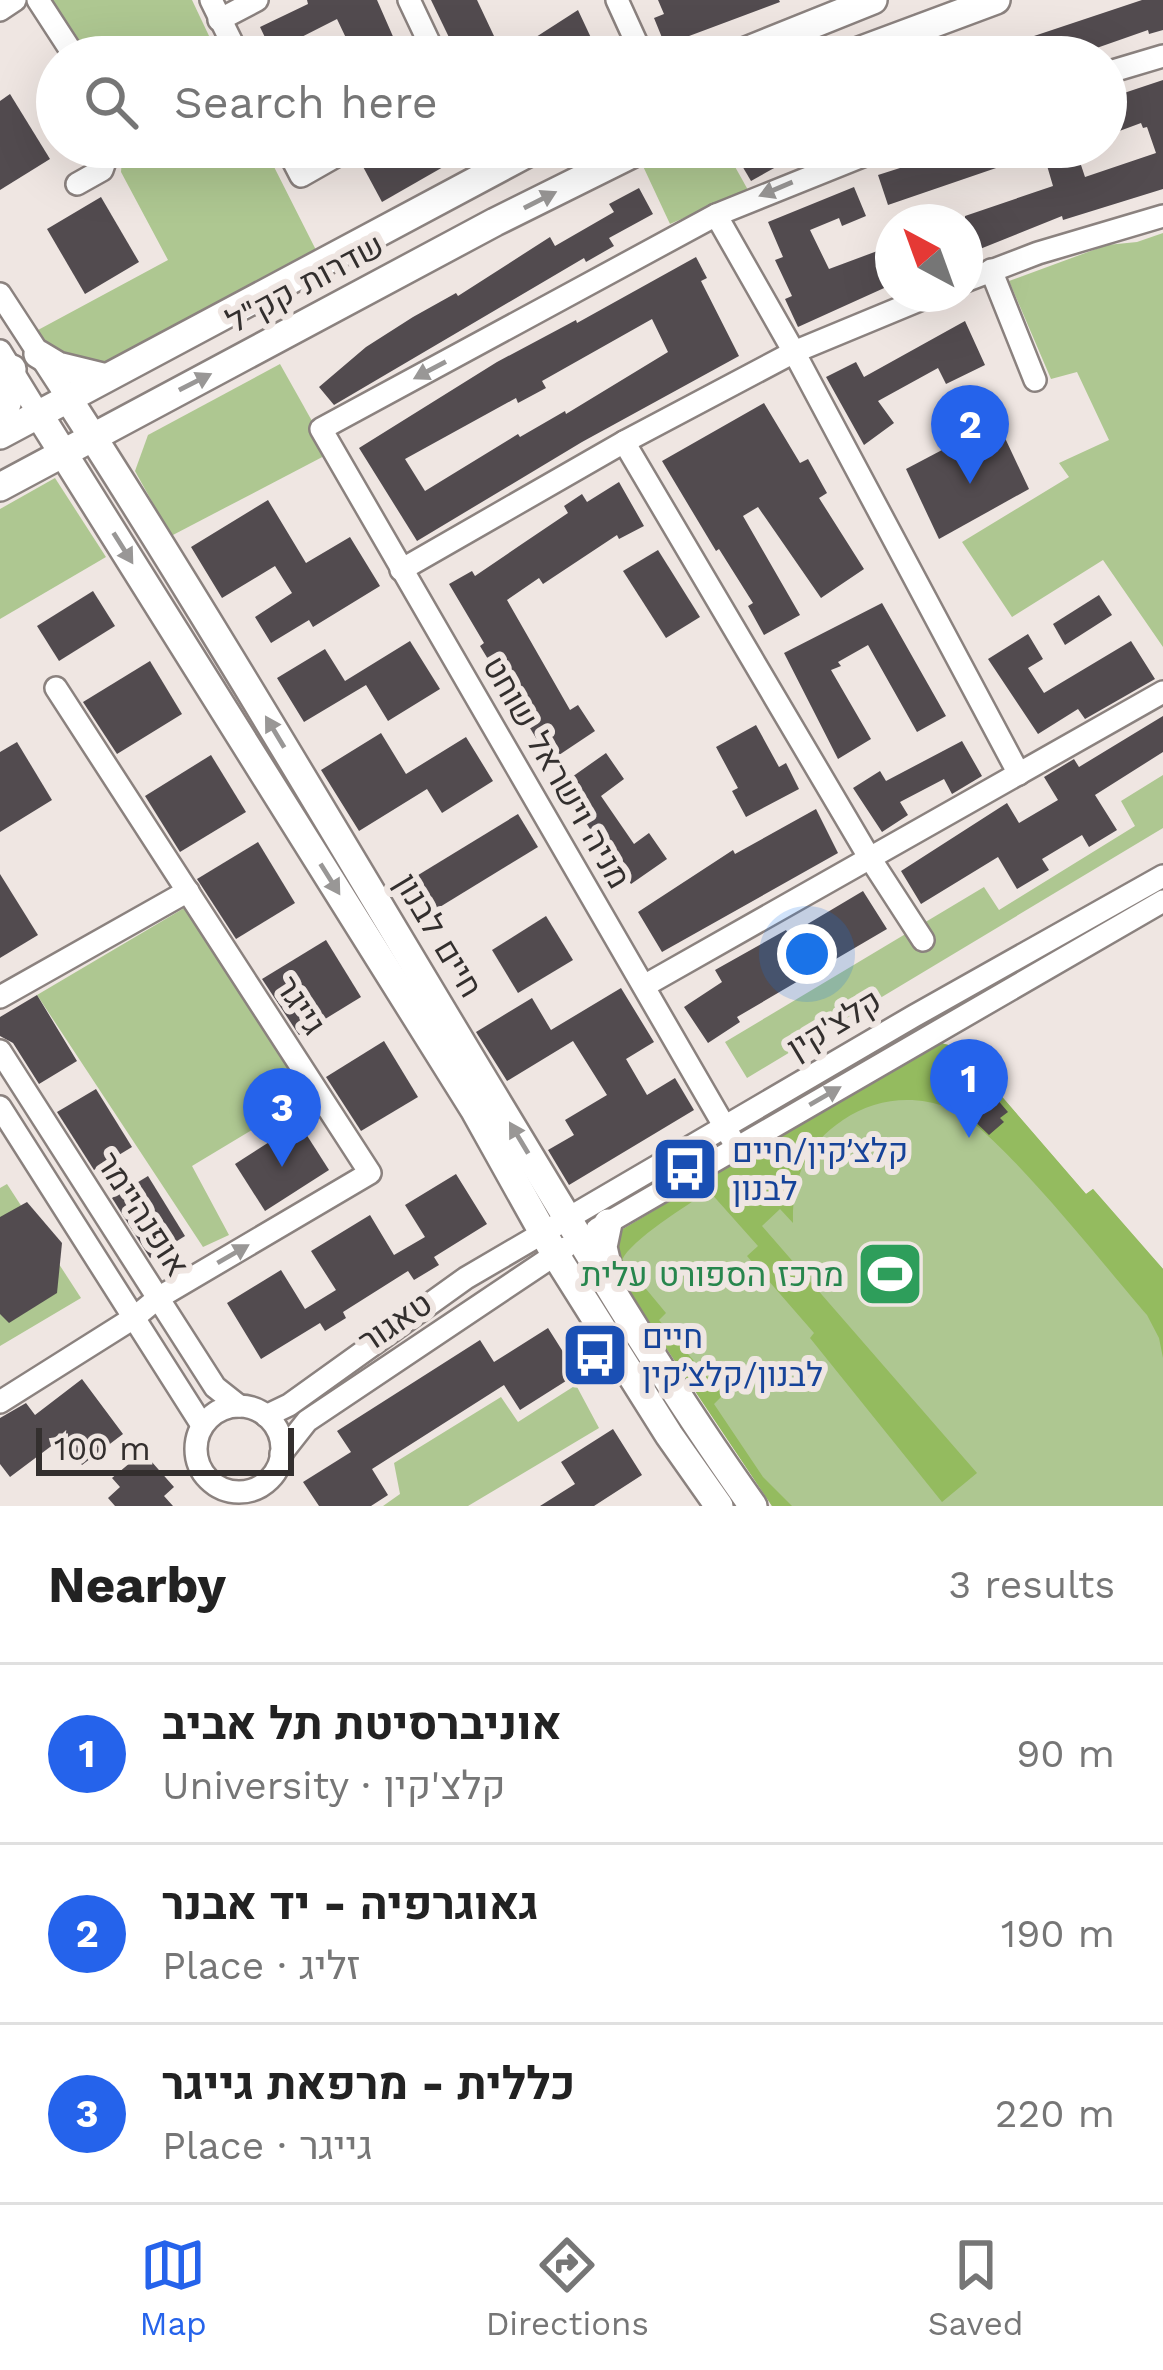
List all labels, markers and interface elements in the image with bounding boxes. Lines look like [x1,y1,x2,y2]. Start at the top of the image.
search box [36,36,1127,168]
icon: search [78,69,144,135]
text: Search here [174,76,438,129]
one-way arrow [758,180,793,200]
one-way arrow [523,190,557,210]
north arrow [875,204,983,312]
street label: שדרות קק"ל [220,225,390,341]
one-way arrow [413,359,448,380]
one-way arrow [178,372,212,392]
pin: 2 [931,385,1009,484]
one-way arrow [111,532,133,564]
street label: מניה וישראל שוחט [475,649,639,895]
one-way arrow [265,715,286,749]
one-way arrow [318,862,340,895]
street label: חיים לבנון [387,866,491,1004]
your location [777,924,837,984]
street label: גייגר [268,969,334,1041]
street label: קלצ'קין [780,981,888,1067]
pin: 1 [930,1039,1008,1138]
pin: 3 [243,1068,321,1167]
one-way arrow [809,1087,842,1108]
one-way arrow [509,1121,530,1155]
place label: קלצ׳קין/חיים לבנון [732,1131,908,1208]
bus stop icon: קלצ׳קין/חיים לבנון [650,1134,720,1204]
street label: אופנהיימר [89,1145,197,1283]
sports icon: מרכז הספורט עלית [855,1239,925,1309]
one-way arrow [216,1244,250,1265]
place label: מרכז הספורט עלית [581,1255,844,1294]
street label: טאגור [351,1283,439,1361]
place label: חיים לבנון/קלצ׳קין [642,1317,823,1394]
bus stop icon: חיים לבנון/קלצ׳קין [560,1320,630,1390]
scale bar [36,1422,294,1475]
text: 100 m [54,1429,151,1468]
text: Nearby [48,1555,226,1614]
text: 3 results [949,1562,1115,1607]
text: אוניברסיטת תל אביב [162,1697,562,1750]
text: 1 [79,1731,95,1776]
text: 90 m [1016,1731,1115,1776]
text: University · קלצ'קין [162,1763,506,1808]
text: גאוגרפיה - יד אבנר [162,1877,539,1930]
text: 2 [75,1911,99,1956]
text: 190 m [1001,1911,1115,1956]
text: Place · זליג [162,1943,360,1988]
text: כללית - מרפאת גייגר [162,2057,575,2110]
text: 3 [75,2091,99,2136]
text: 220 m [995,2091,1115,2136]
text: Place · גייגר [162,2123,372,2168]
tab: Map [139,2232,207,2343]
tab: Directions [486,2232,649,2343]
tab: Saved [928,2232,1024,2343]

